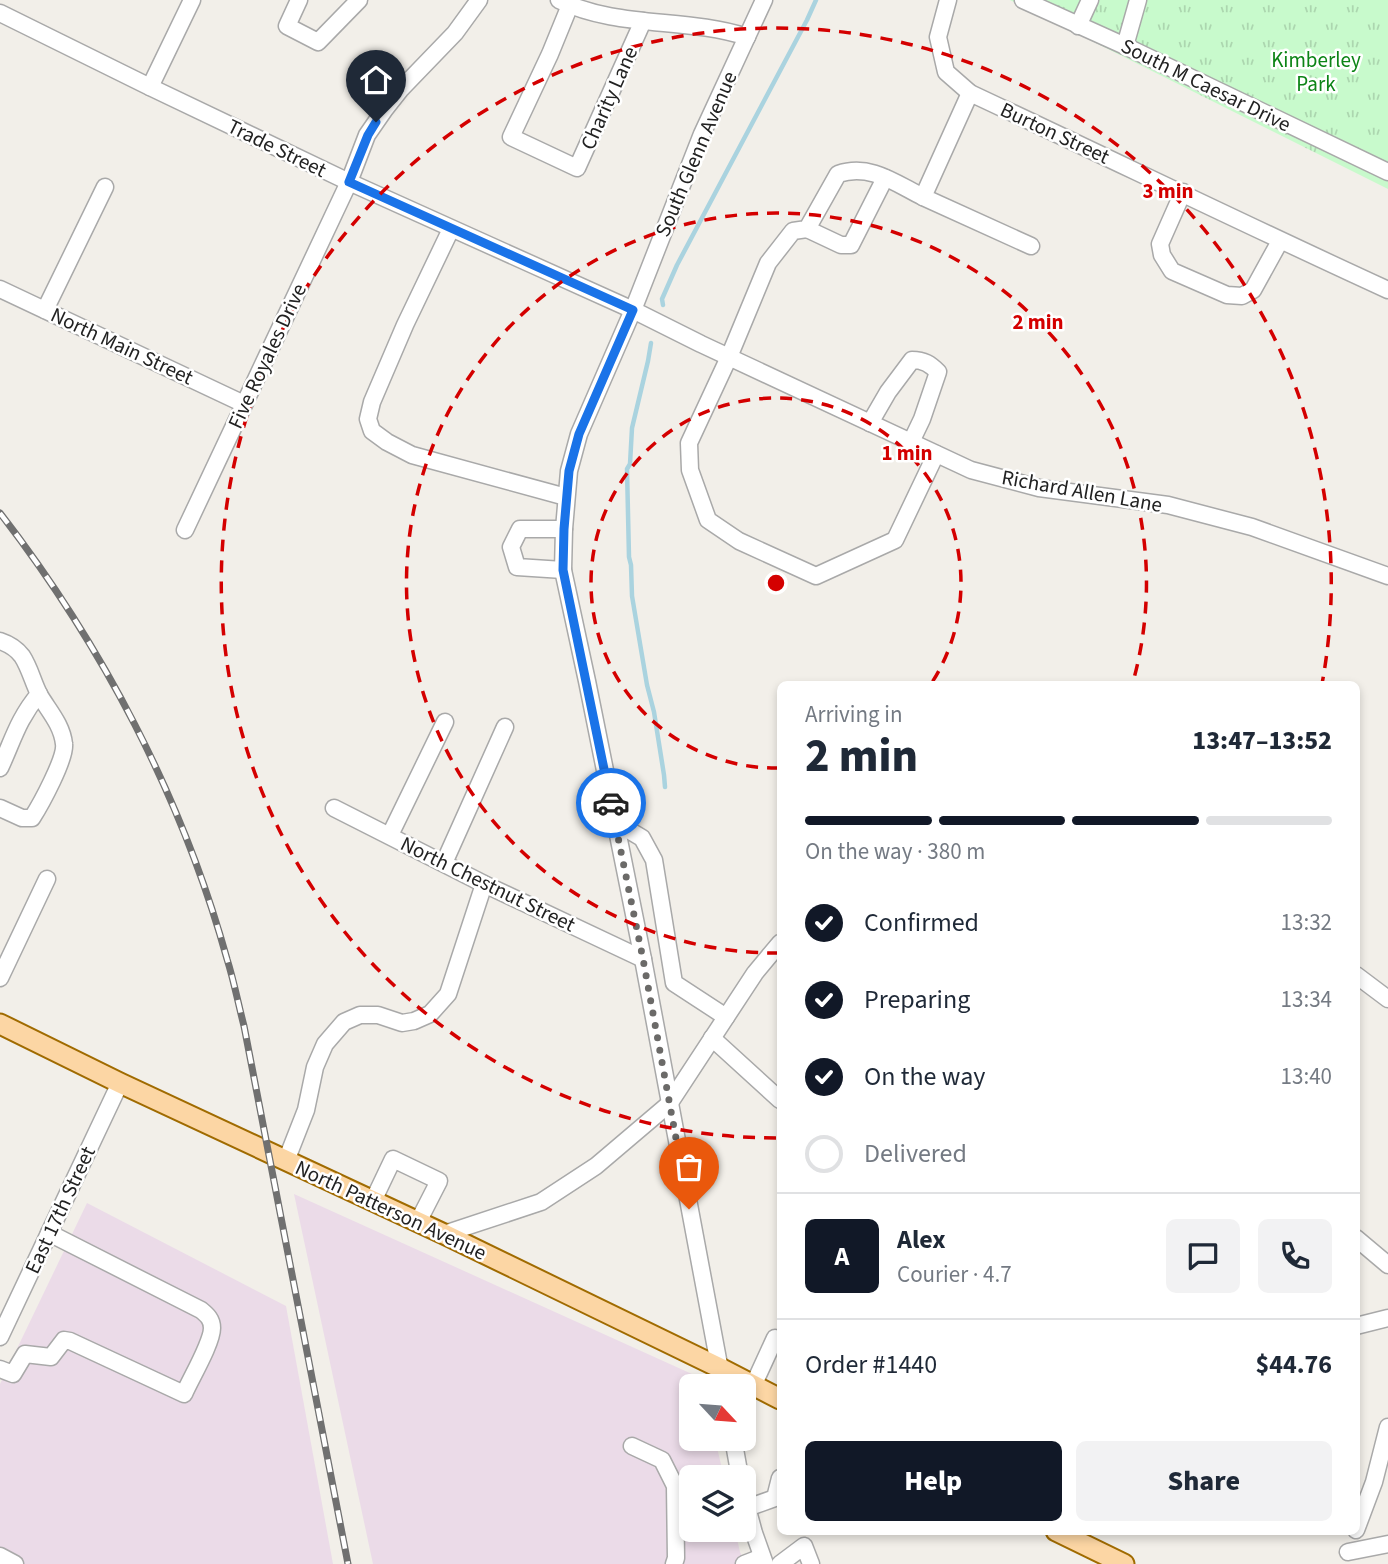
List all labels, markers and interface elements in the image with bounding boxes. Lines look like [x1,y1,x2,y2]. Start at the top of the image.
street label: South M Caesar Drive [1116,31,1296,139]
street label: Charity Lane [573,42,645,154]
park label: Kimberley Park [1271,45,1361,99]
pin [346,50,406,122]
icon: home [357,61,395,99]
street label: South Glenn Avenue [648,67,744,241]
street label: Burton Street [995,95,1115,171]
street label: Trade Street [223,111,331,185]
text: 3 min [1142,176,1194,206]
street label: Five Royales Drive [220,278,314,434]
street label: North Main Street [46,300,198,392]
text: 2 min [1012,307,1064,337]
text: 1 min [881,438,933,468]
street label: Richard Allen Lane [999,462,1165,520]
centre of rings [764,571,788,595]
text: Arriving in [805,698,903,731]
text: 13:47–13:52 [1192,722,1332,759]
text: 2 min [805,724,918,789]
courier [576,768,646,838]
icon: car [592,784,630,822]
street label: North Chestnut Street [396,829,580,939]
text: On the way · 380 m [805,835,985,868]
icon: check [805,904,843,942]
text: Confirmed [864,904,979,941]
text: 13:32 [1281,906,1332,939]
icon: check [805,981,843,1019]
text: Preparing [864,981,970,1018]
text: 13:34 [1281,983,1332,1016]
icon: check [805,1058,843,1096]
text: On the way [864,1058,985,1095]
text: 13:40 [1281,1060,1332,1093]
text: Delivered [864,1135,967,1172]
pin [659,1137,719,1209]
street label: East 17th Street [17,1141,103,1279]
icon: bag [670,1148,708,1186]
street label: North Patterson Avenue [290,1152,492,1268]
button: chat [1166,1219,1240,1293]
button: phone [1258,1219,1332,1293]
text: Alex [897,1221,946,1258]
text: A [835,1238,849,1275]
text: Courier · 4.7 [897,1258,1012,1291]
text: Order #1440 [805,1346,937,1383]
text: $44.76 [1256,1346,1332,1383]
north arrow [679,1374,756,1451]
map controls [679,1374,756,1542]
button: Help [805,1441,1062,1521]
button: Share [1076,1441,1332,1521]
button: layers [679,1465,756,1542]

